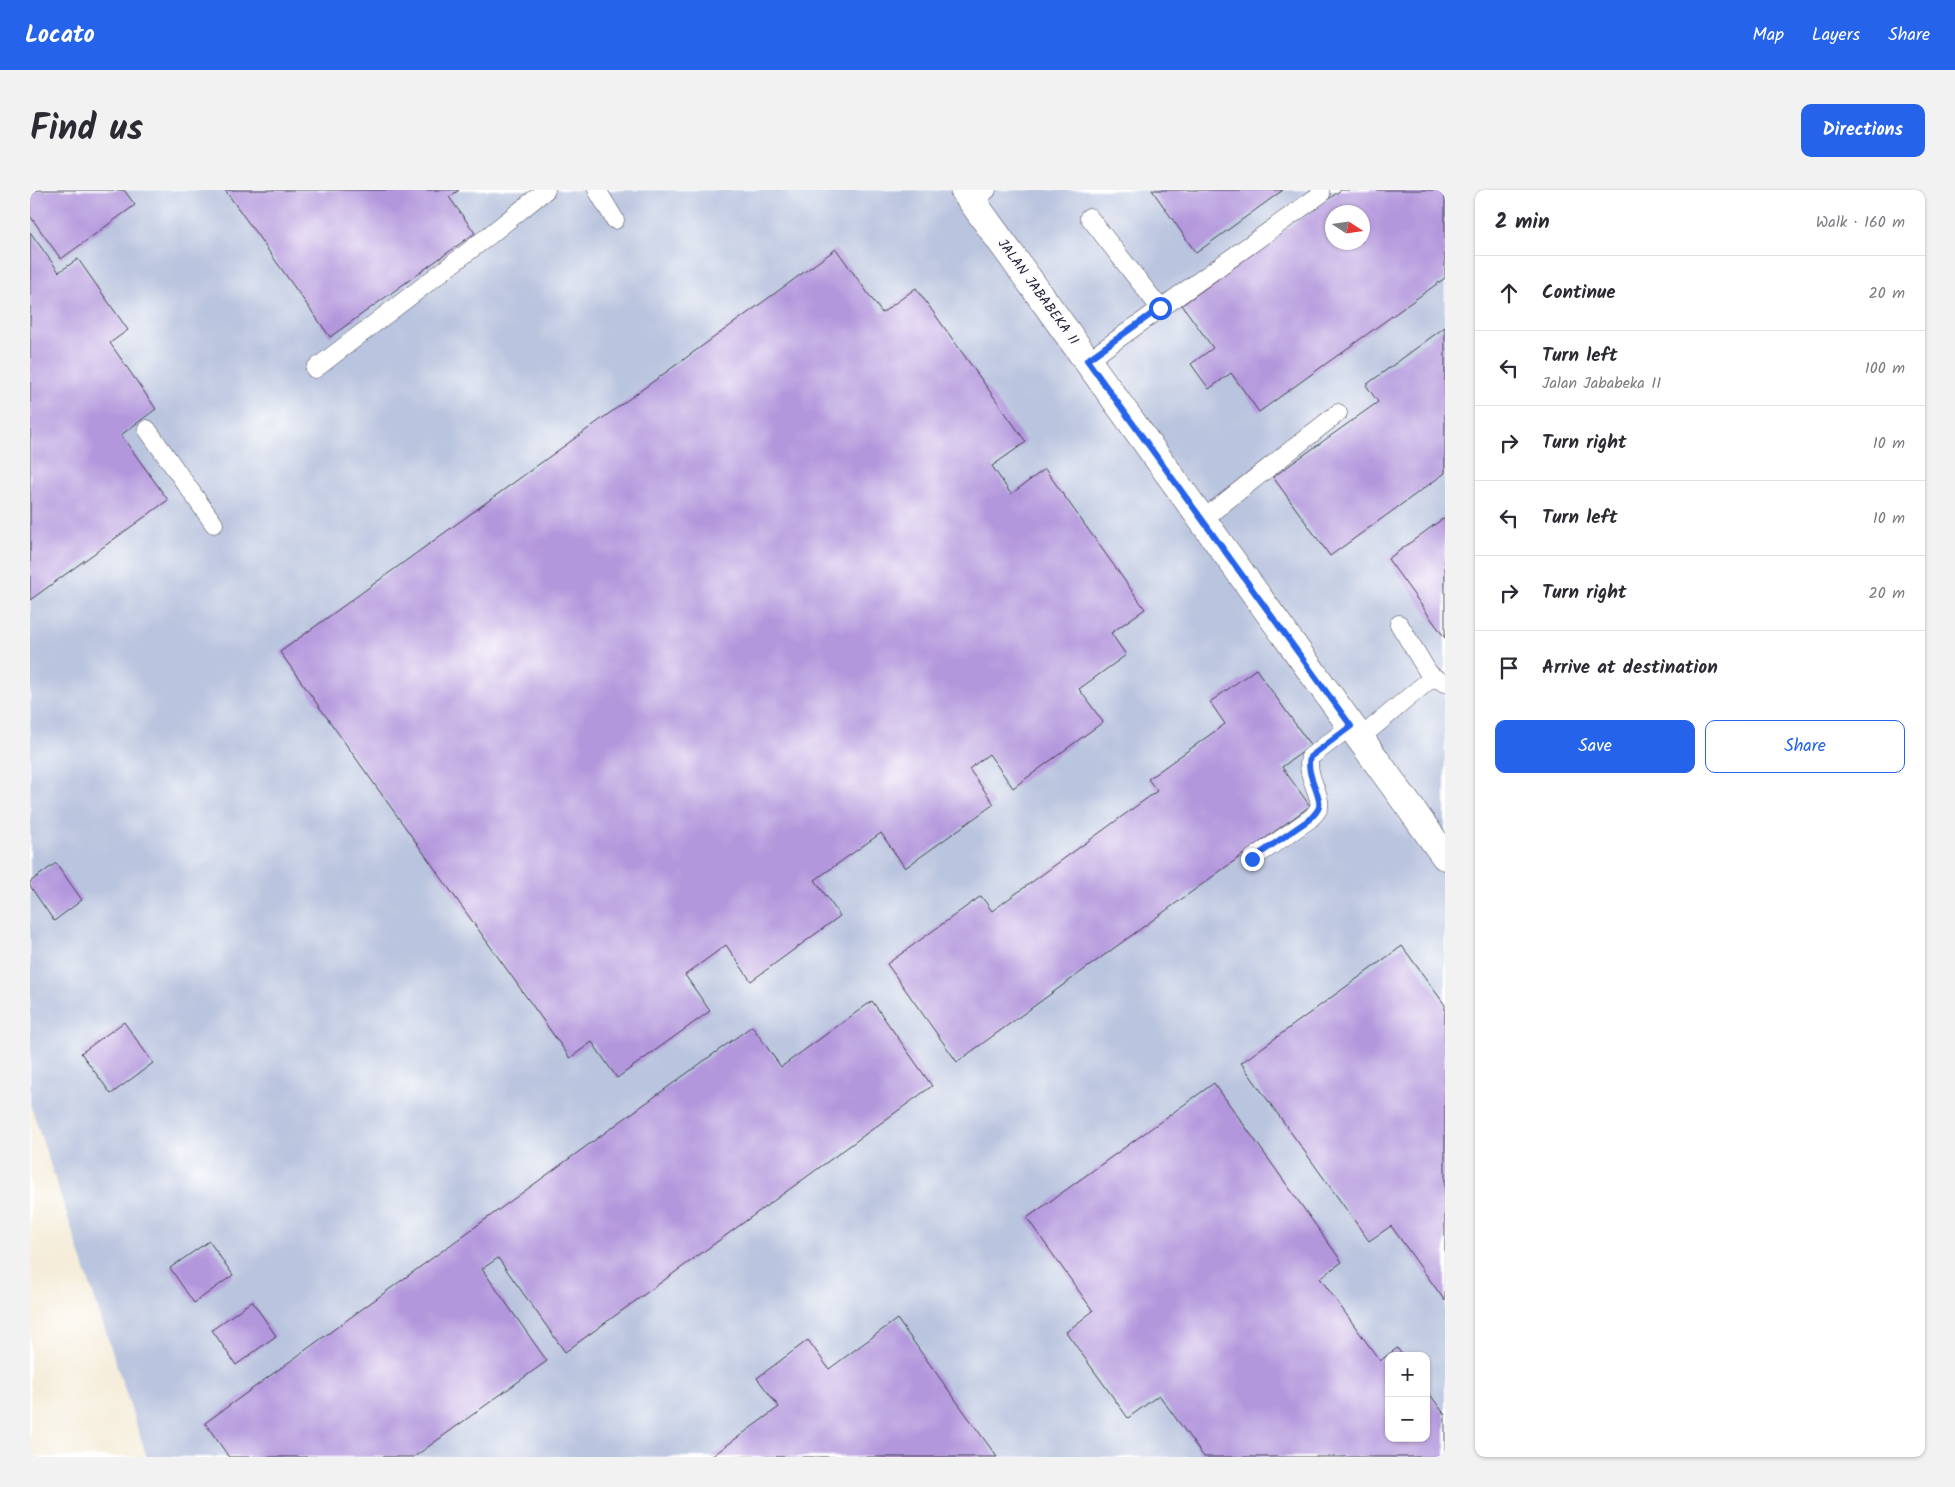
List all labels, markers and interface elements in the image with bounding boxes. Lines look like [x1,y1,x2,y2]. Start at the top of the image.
text: Locato [25,16,95,55]
text: Map [1753,21,1784,50]
text: Layers [1812,21,1860,50]
text: Share [1888,21,1930,50]
text: Find us [30,102,143,158]
button: Directions [1801,104,1925,157]
north arrow [1325,205,1370,250]
text: 2 min [1495,206,1550,239]
text: Walk · 160 m [1816,210,1905,235]
street label: JALAN JABABEKA II [992,234,1084,350]
text: Continue [1542,278,1615,308]
icon: ahead [1495,279,1523,307]
text: 20 m [1869,281,1905,306]
route start [1149,297,1172,320]
text: Turn left [1542,341,1617,371]
icon: left [1495,354,1523,382]
text: 100 m [1865,356,1905,381]
text: Jalan Jababeka II [1542,371,1661,396]
text: Turn right [1542,428,1627,458]
icon: right [1495,429,1523,457]
text: 10 m [1873,431,1905,456]
text: Turn left [1542,503,1617,533]
icon: left [1495,504,1523,532]
text: 10 m [1873,506,1905,531]
text: Turn right [1542,578,1627,608]
icon: right [1495,579,1523,607]
text: 20 m [1869,581,1905,606]
text: Arrive at destination [1542,653,1718,683]
icon: arrive [1495,654,1523,682]
button: Save [1495,720,1695,773]
button: Share [1705,720,1905,773]
route end [1241,848,1264,871]
map controls [1385,1352,1430,1442]
button: + [1385,1352,1430,1397]
button: − [1385,1397,1430,1442]

